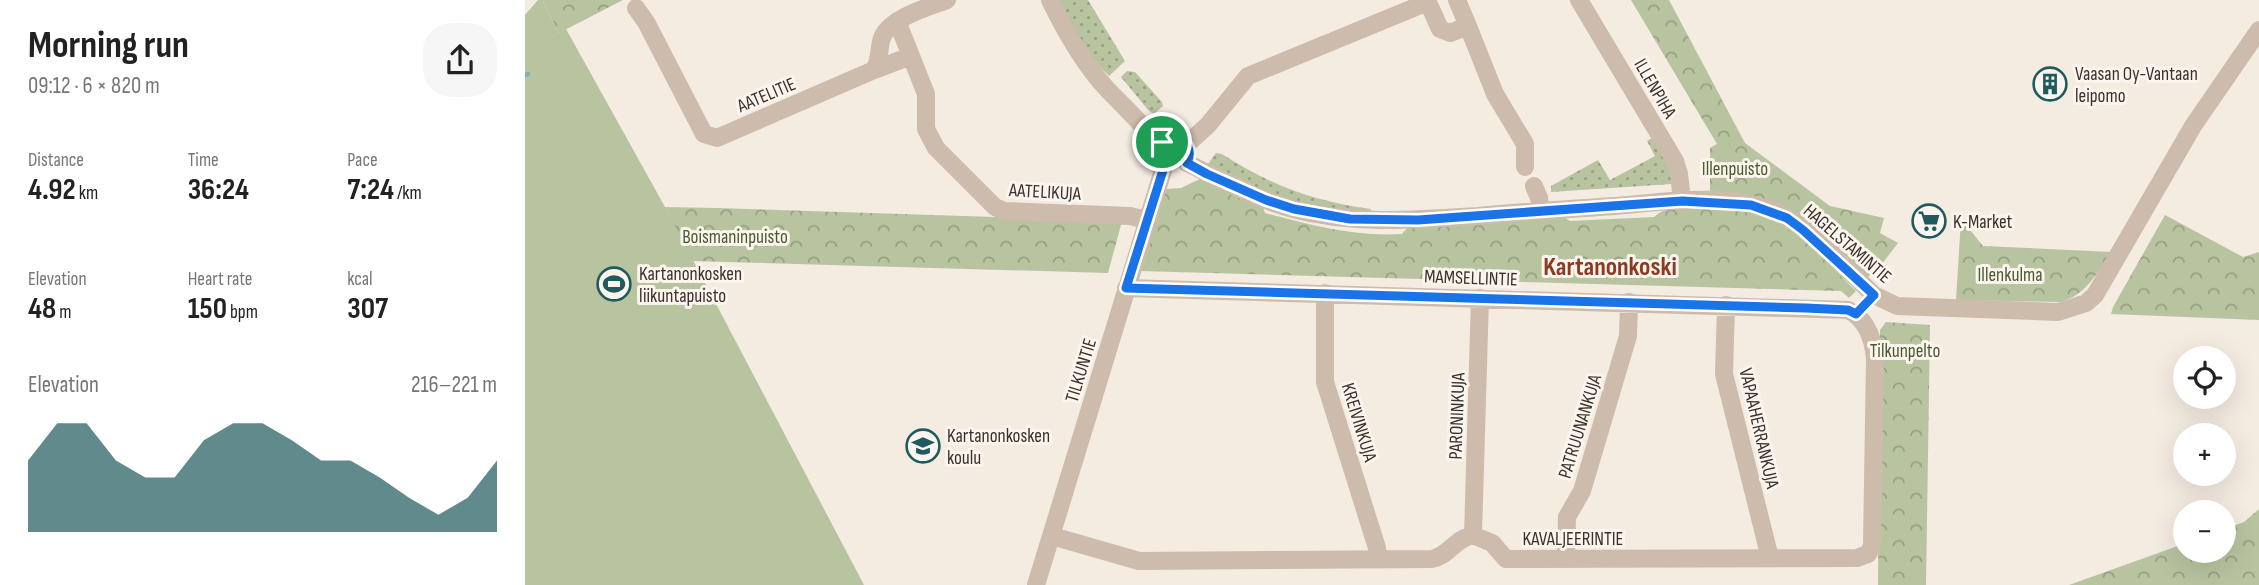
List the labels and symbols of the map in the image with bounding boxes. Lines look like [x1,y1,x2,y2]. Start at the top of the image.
street label: ILLENPIHA [1628,55,1681,123]
place label: Vaasan Oy-Vantaan leipomo [2075,63,2198,108]
building icon: Vaasan Oy-Vantaan leipomo [2031,65,2069,103]
street label: AATELITIE [733,73,799,118]
pin [1132,112,1192,172]
park label: Illenpuisto [1702,158,1768,181]
street label: AATELIKUJA [1007,179,1082,206]
street label: HAGELSTAMINTIE [1798,200,1896,289]
supermarket icon: K-Market [1910,202,1948,240]
place label: K-Market [1953,211,2012,234]
park label: Boismaninpuisto [682,226,788,249]
district label: Kartanonkoski [1543,252,1677,283]
place label: Kartanonkosken liikuntapuisto [639,263,742,308]
park label: Illenkulma [1978,264,2042,287]
sports icon: Kartanonkosken liikuntapuisto [595,265,633,303]
street label: MAMSELLINTIE [1424,265,1518,292]
street label: TILKUNTIE [1061,336,1102,405]
park label: Tilkunpelto [1870,340,1940,363]
street label: VAPAAHERRANKUJA [1734,366,1784,492]
street label: PARONINKUJA [1444,371,1471,460]
street label: PATRUUNANKUJA [1554,371,1607,481]
street label: KREIVINKUJA [1336,380,1382,465]
place label: Kartanonkosken koulu [947,425,1050,470]
school or university icon: Kartanonkosken koulu [904,427,942,465]
street label: KAVALJEERINTIE [1523,528,1623,551]

